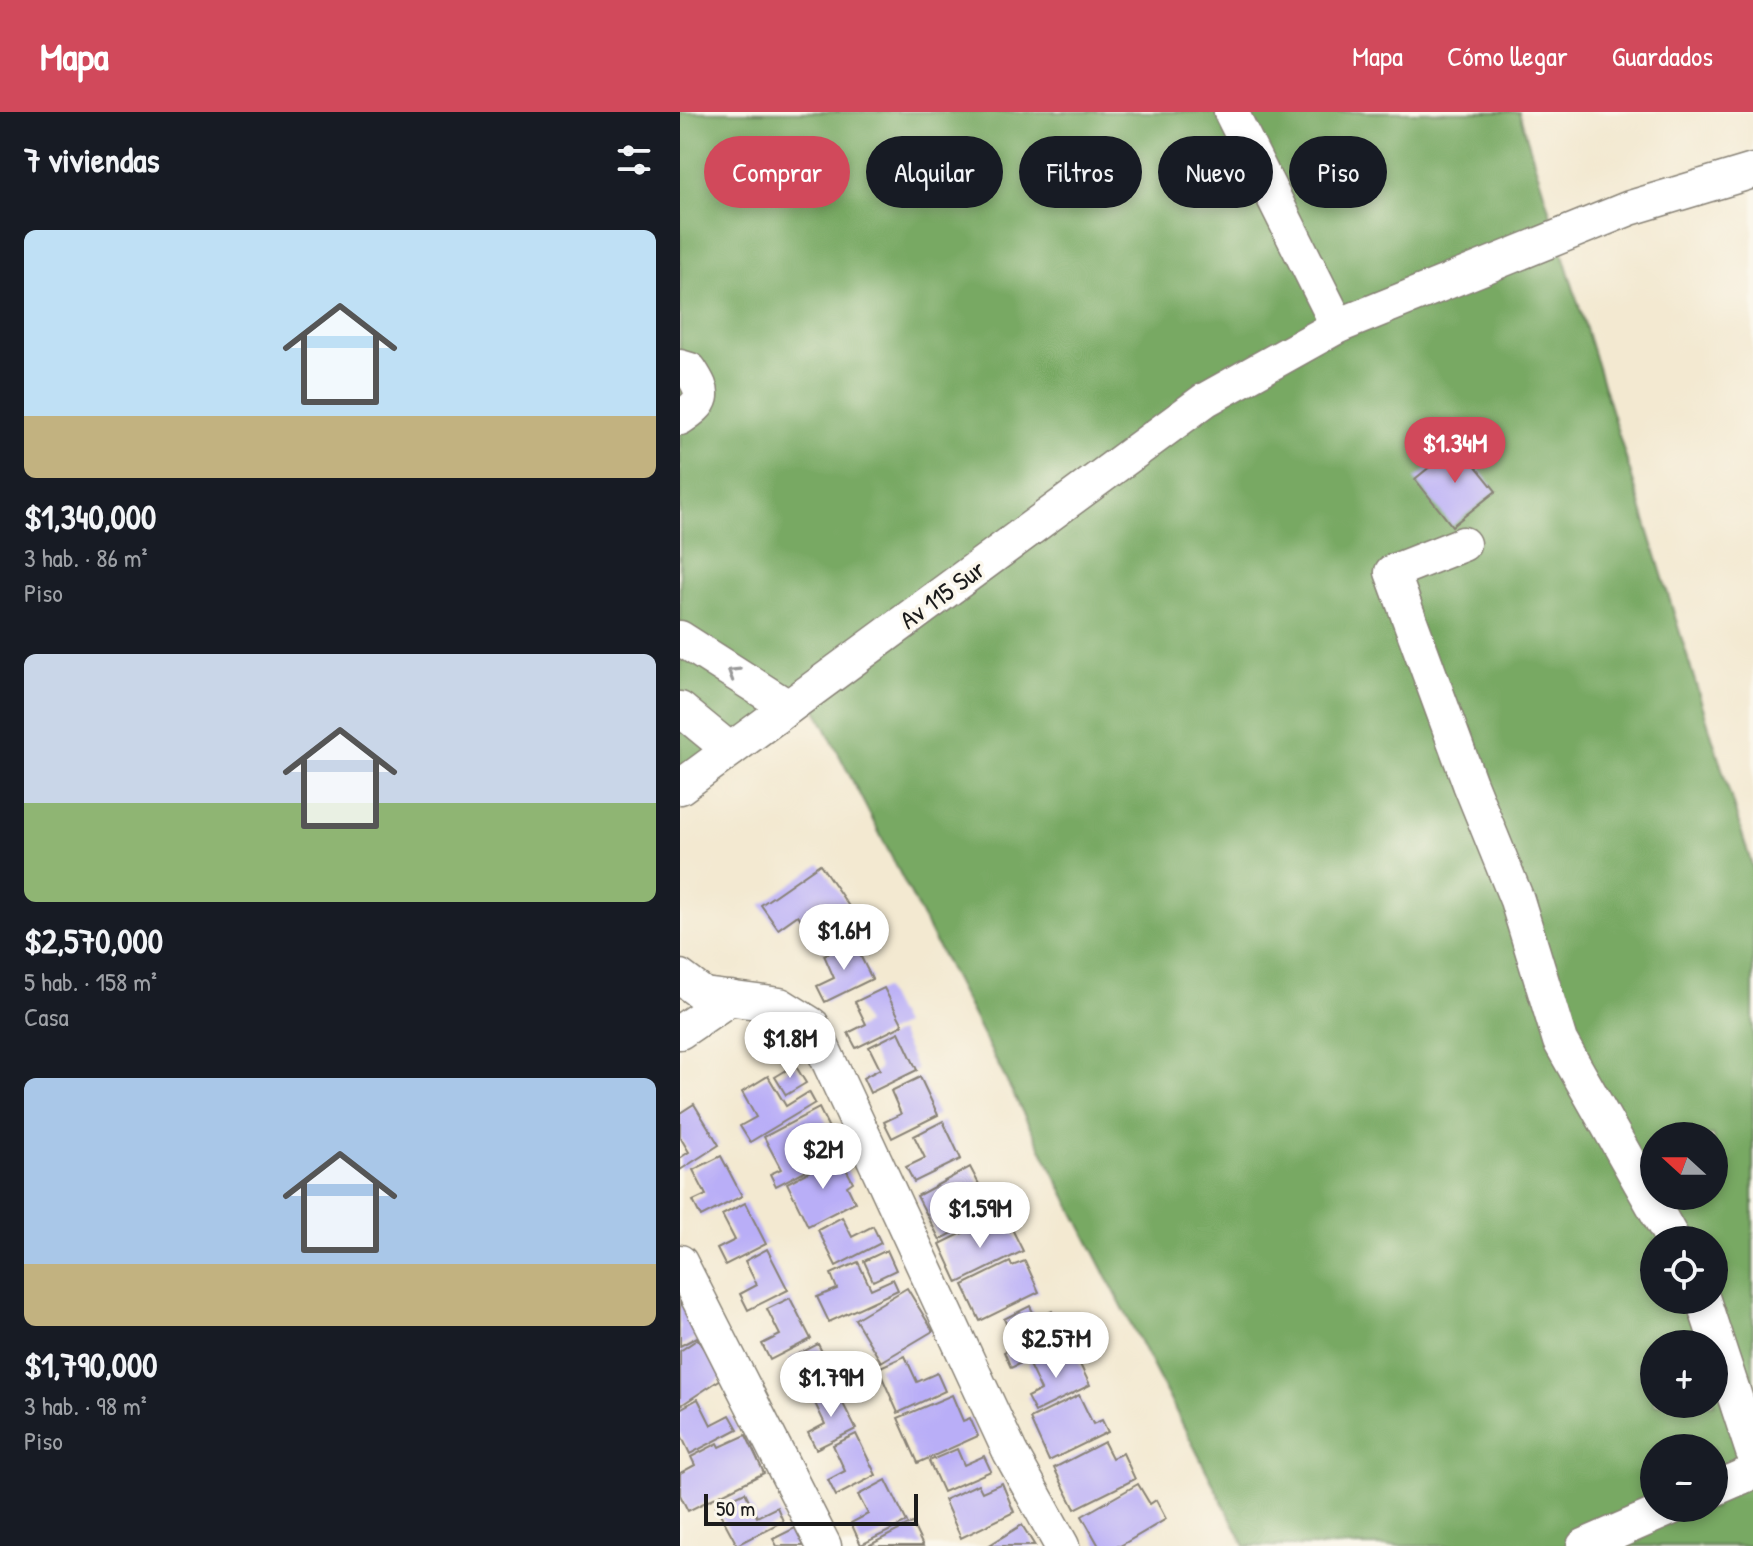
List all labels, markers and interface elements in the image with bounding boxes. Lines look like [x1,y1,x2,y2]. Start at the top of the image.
text: Mapa [40,30,109,82]
text: Mapa [1352,37,1403,75]
text: Cómo llegar [1447,37,1568,75]
text: Guardados [1612,37,1713,75]
chip: Comprar [704,136,850,208]
chip: Alquilar [866,136,1003,208]
chip: Filtros [1019,136,1142,208]
chip: Nuevo [1158,136,1273,208]
chip: Piso [1289,136,1387,208]
text: 7 viviendas [24,137,160,183]
icon: filters [612,138,656,182]
icon: home [268,282,412,426]
pin: $1.34M [1390,417,1520,485]
text: $1.34M [1422,425,1488,460]
text: $1,340,000 [24,494,156,540]
text: 3 hab. · 86 m² [24,540,147,575]
street label: Av 115 Sur [892,551,992,637]
text: Piso [24,575,63,610]
one-way arrow [728,668,742,683]
icon: home [268,706,412,850]
pin: $1.6M [788,904,900,972]
text: $1.6M [817,912,871,947]
text: $2,570,000 [24,918,163,964]
text: 5 hab. · 158 m² [24,964,157,999]
text: Casa [24,999,69,1034]
pin: $1.8M [734,1012,846,1080]
text: $1.8M [763,1020,817,1055]
north arrow [1640,1122,1728,1210]
map controls [1640,1122,1728,1522]
pin: $2M [784,1123,862,1191]
icon: home [268,1130,412,1274]
text: $2M [803,1131,843,1166]
pin: $1.59M [915,1182,1045,1250]
text: $1.59M [948,1190,1012,1225]
button: locate [1640,1226,1728,1314]
pin: $2.57M [991,1312,1121,1380]
text: $2.57M [1021,1320,1091,1355]
button: + [1640,1330,1728,1418]
text: $1,790,000 [24,1342,158,1388]
pin: $1.79M [766,1351,896,1419]
text: $1.79M [798,1359,864,1394]
text: 3 hab. · 98 m² [24,1388,147,1423]
text: Piso [24,1423,63,1458]
button: − [1640,1434,1728,1522]
scale bar [704,1490,918,1526]
text: 50 m [716,1493,755,1523]

